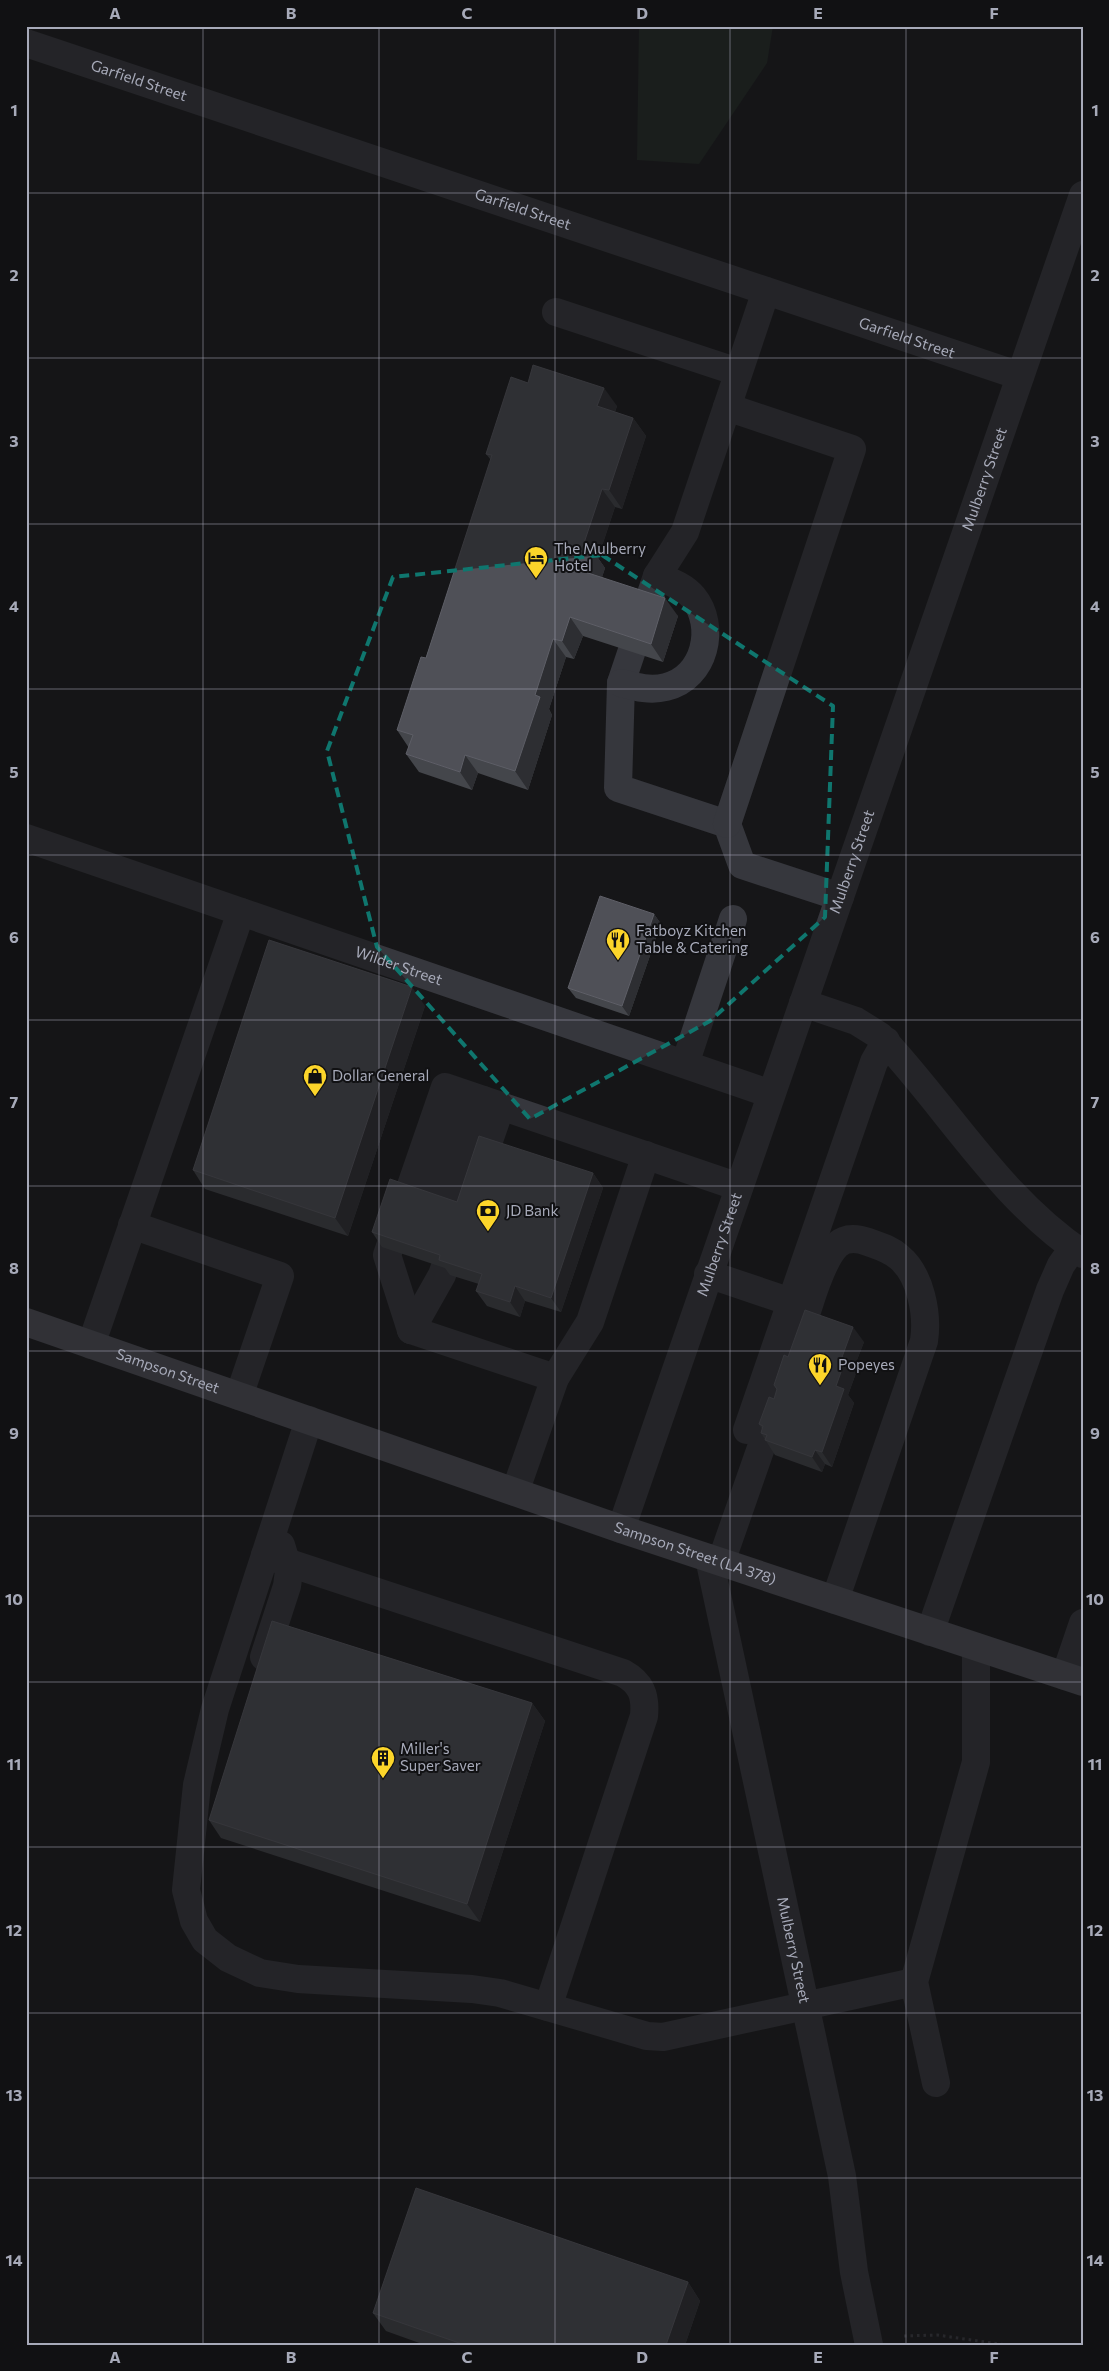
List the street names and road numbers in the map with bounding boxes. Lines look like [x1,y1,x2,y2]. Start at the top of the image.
street label: Garfield Street [89,55,190,104]
street label: Garfield Street [473,184,574,233]
street label: Garfield Street [857,313,958,362]
street label: Mulberry Street [957,425,1010,533]
street label: Mulberry Street [825,807,877,916]
street label: Wilder Street [353,942,445,988]
street label: Mulberry Street [692,1190,745,1298]
street label: Sampson Street [114,1344,222,1397]
street label: Sampson Street (LA 378) [612,1517,779,1588]
street label: Mulberry Street [774,1895,815,2005]

